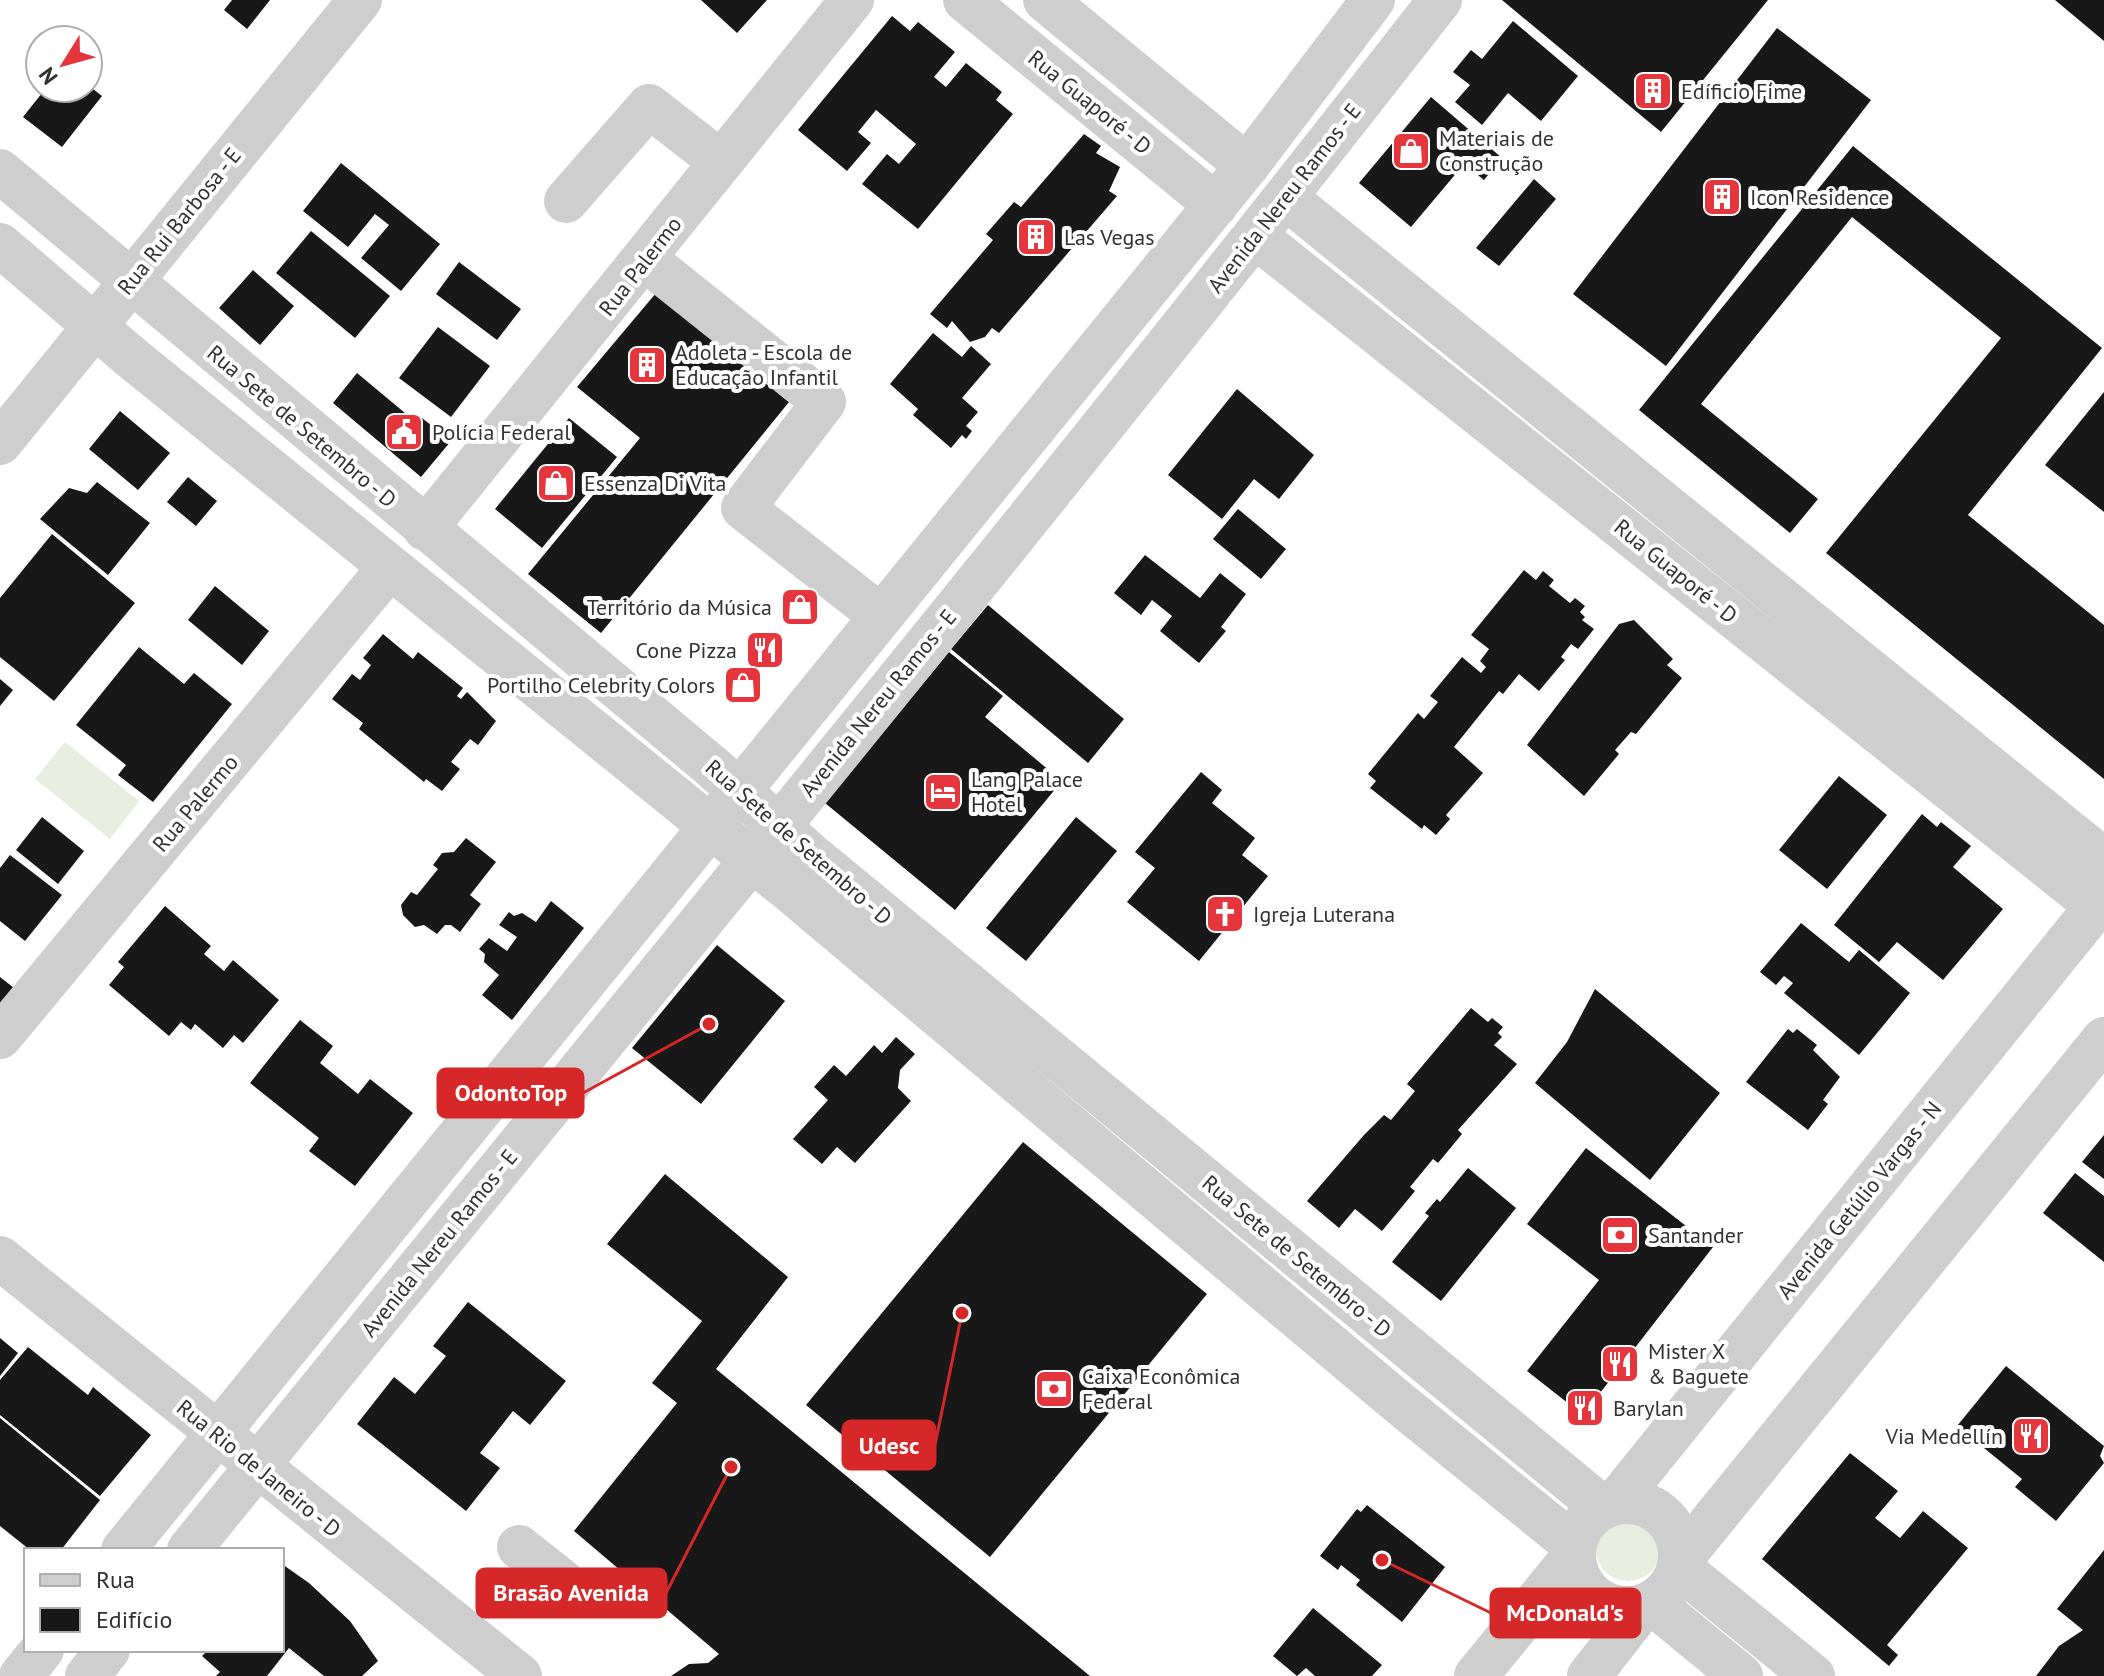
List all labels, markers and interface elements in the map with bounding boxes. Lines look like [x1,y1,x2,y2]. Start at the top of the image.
north arrow [24,24,104,104]
street label: Rua Guaporé - D [1023,44,1157,160]
text: N [32,62,64,90]
building icon: Edíficio Fime [1632,70,1674,112]
place label: Edíficio Fime [1681,77,1802,105]
street label: Avenida Nereu Ramos - E [1201,97,1367,299]
place label: Materiais de Construção [1439,124,1554,177]
shop icon: Materiais de Construção [1390,130,1432,172]
street label: Rua Rui Barbosa - E [111,142,247,300]
building icon: Icon Residence [1701,176,1743,218]
place label: Icon Residence [1750,183,1890,211]
street label: Rua Palermo [592,211,688,321]
building icon: Las Vegas [1015,216,1057,258]
place label: Las Vegas [1064,223,1154,251]
place label: Adoleta - Escola de Educação Infantil [675,338,852,391]
street label: Rua Sete de Setembro - D [202,339,402,513]
building icon: Adoleta - Escola de Educação Infantil [626,344,668,386]
public building icon: Polícia Federal [383,411,425,453]
place label: Polícia Federal [432,418,571,446]
shop icon: Essenza Di Vita [535,462,577,504]
place label: Essenza Di Vita [584,469,726,497]
street label: Rua Guaporé - D [1609,513,1743,629]
shop icon: Território da Música [779,586,821,628]
place label: Território da Música [587,593,772,621]
street label: Avenida Nereu Ramos - E [794,604,962,802]
restaurant icon: Cone Pizza [744,629,786,671]
place label: Cone Pizza [636,636,737,664]
shop icon: Portilho Celebrity Colors [722,664,764,706]
place label: Portilho Celebrity Colors [487,671,715,699]
street label: Rua Palermo [146,749,244,857]
street label: Rua Sete de Setembro - D [700,753,898,931]
place label: Lang Palace Hotel [971,765,1083,818]
hotel icon: Lang Palace Hotel [922,771,964,813]
church icon: Igreja Luterana [1204,893,1246,935]
place label: Igreja Luterana [1253,900,1395,928]
callout: OdontoTop [438,1069,583,1117]
text: OdontoTop [455,1077,567,1108]
street label: Avenida Getúlio Vargas - N [1771,1096,1947,1304]
street label: Avenida Nereu Ramos - E [355,1144,523,1342]
street label: Rua Sete de Setembro - D [1197,1169,1397,1343]
bank icon: Santander [1599,1214,1641,1256]
place label: Santander [1648,1221,1744,1249]
place label: Mister X & Baguete [1648,1337,1749,1390]
restaurant icon: Mister X & Baguete [1599,1343,1641,1385]
place label: Caixa Econômica Federal [1082,1362,1241,1415]
bank icon: Caixa Econômica Federal [1033,1368,1075,1410]
restaurant icon: Barylan [1564,1387,1606,1429]
street label: Rua Rio de Janeiro - D [171,1393,347,1543]
place label: Barylan [1613,1394,1684,1422]
restaurant icon: Via Medellín [2010,1415,2052,1457]
callout: Udesc [843,1421,935,1469]
place label: Via Medellín [1884,1422,2003,1450]
text: Udesc [859,1430,919,1461]
legend [24,1548,284,1652]
text: Rua [96,1564,135,1595]
callout: Brasão Avenida [477,1569,666,1617]
text: Brasão Avenida [493,1577,649,1608]
callout: McDonald's [1491,1589,1640,1637]
text: McDonald's [1506,1597,1624,1628]
text: Edifício [96,1604,172,1635]

